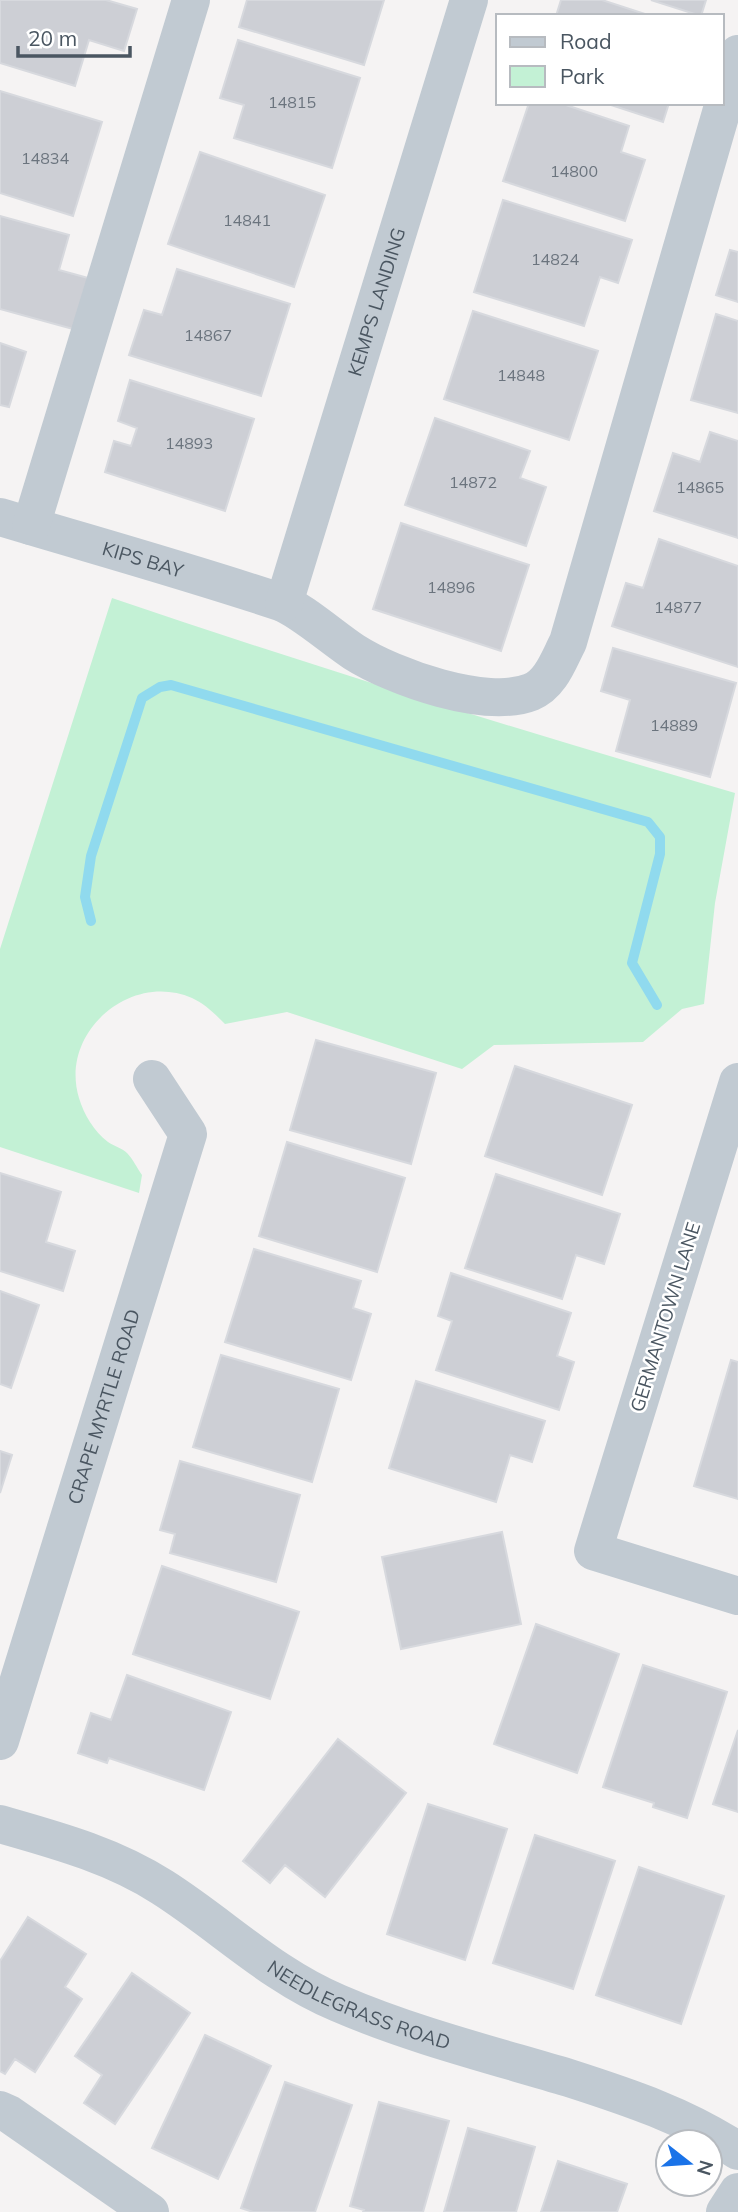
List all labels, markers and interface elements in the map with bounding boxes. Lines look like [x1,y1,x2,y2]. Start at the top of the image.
scale bar [18,14,130,58]
legend [496,14,724,105]
text: 20 m [28,25,77,51]
text: Road [560,28,611,54]
text: Park [560,63,604,89]
house number: 14815 [268,92,316,112]
house number: 14834 [21,148,69,168]
house number: 14800 [550,161,598,181]
house number: 14841 [223,210,271,230]
street label: KEMPS LANDING [342,225,410,379]
house number: 14824 [531,249,579,269]
house number: 14867 [184,325,232,345]
house number: 14848 [497,365,545,385]
house number: 14893 [165,433,213,453]
house number: 14872 [449,472,497,492]
house number: 14865 [676,477,724,497]
street label: KIPS BAY [100,536,187,583]
house number: 14896 [427,577,475,597]
house number: 14877 [654,597,702,617]
house number: 14889 [650,715,698,735]
street label: GERMANTOWN LANE [625,1219,705,1415]
street label: CRAPE MYRTLE ROAD [62,1306,145,1507]
street label: NEEDLEGRASS ROAD [263,1955,453,2055]
north arrow [654,2128,724,2198]
text: N [692,2158,719,2178]

